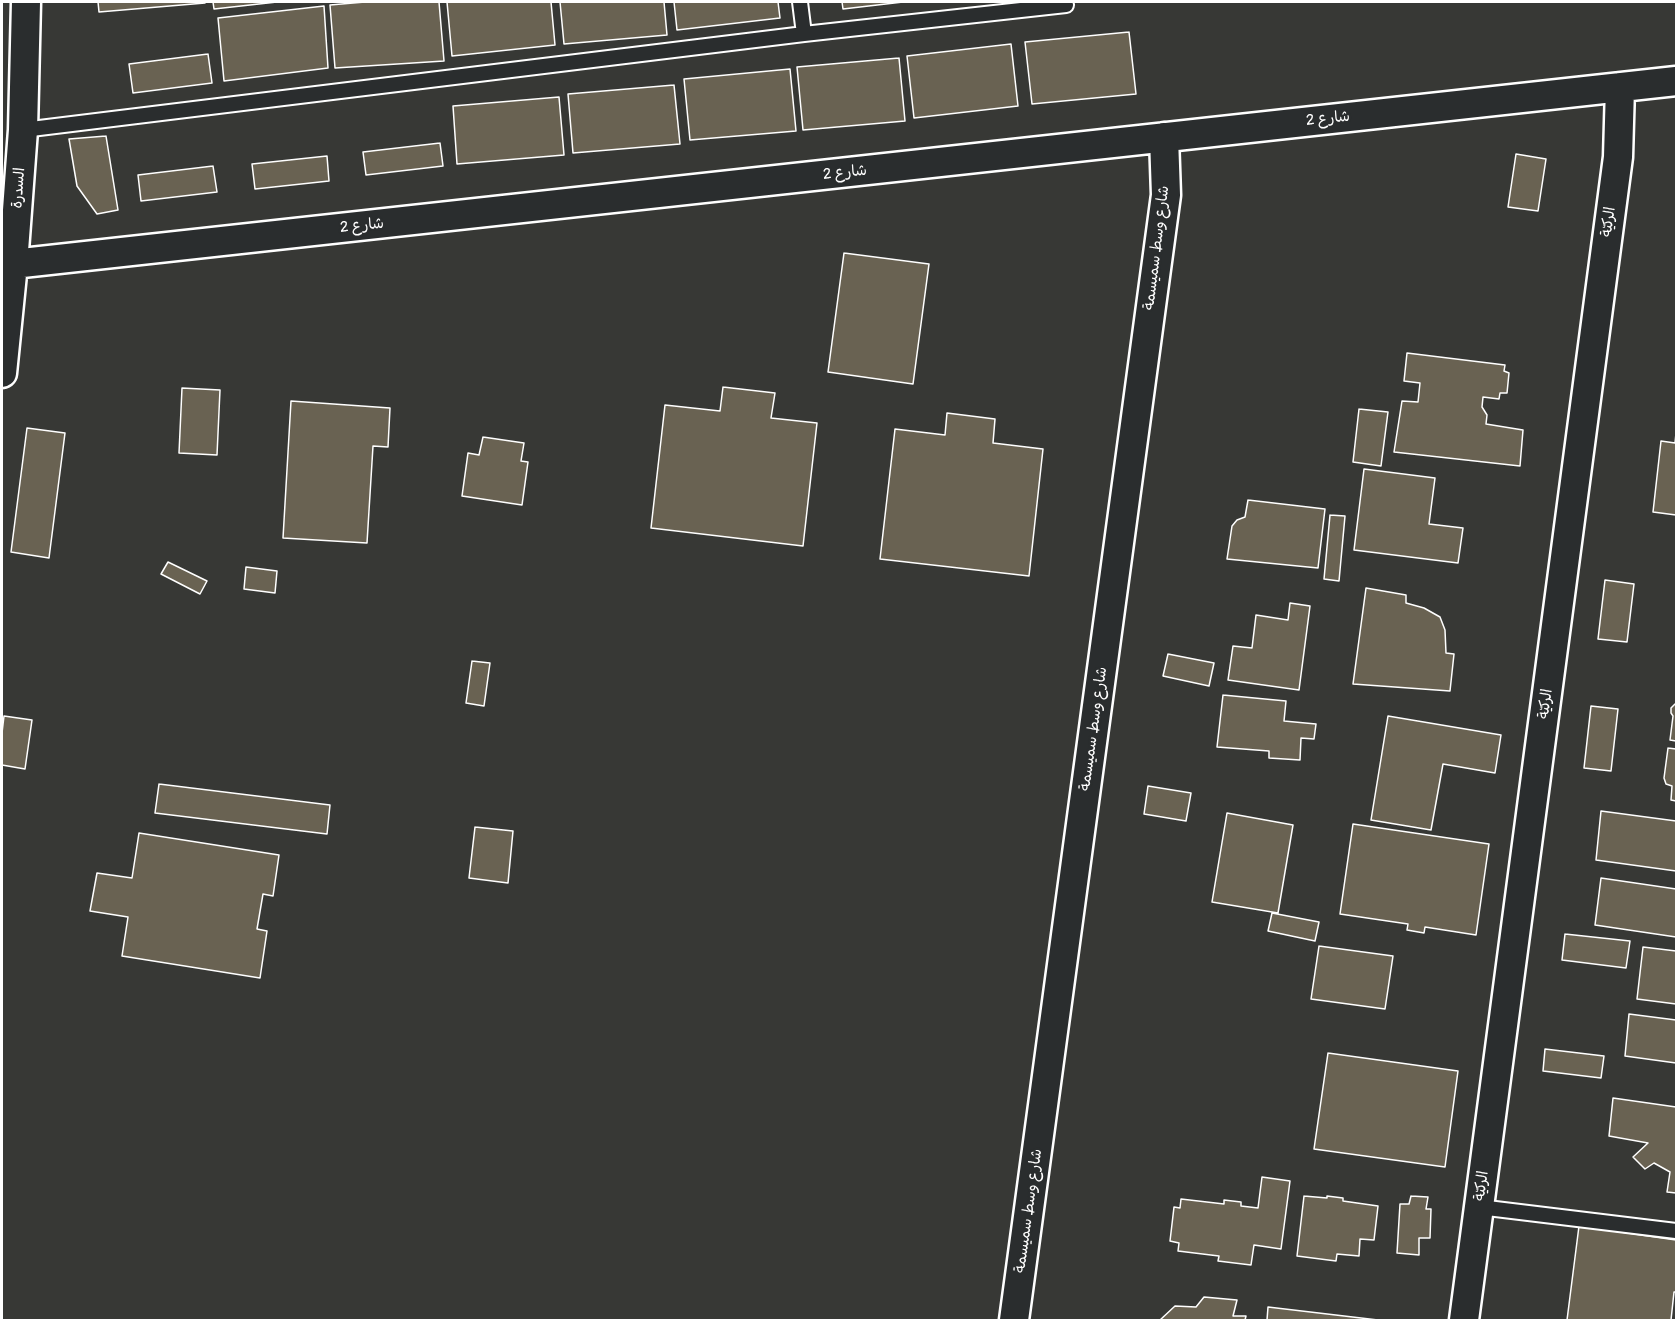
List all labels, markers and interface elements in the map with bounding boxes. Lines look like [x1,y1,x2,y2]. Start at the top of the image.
street label: شارع 2 [1305,108,1351,130]
street label: شارع 2 [822,162,868,184]
street label: السدرة [9,167,29,209]
street label: شارع وسط سميسمة [1140,185,1174,311]
street label: الركيّة [1598,206,1620,238]
street label: شارع 2 [339,215,385,237]
street label: شارع وسط سميسمة [1076,666,1112,792]
street label: الركيّة [1535,688,1557,720]
street label: شارع وسط سميسمة [1011,1148,1047,1274]
street label: الركيّة [1471,1170,1493,1202]

